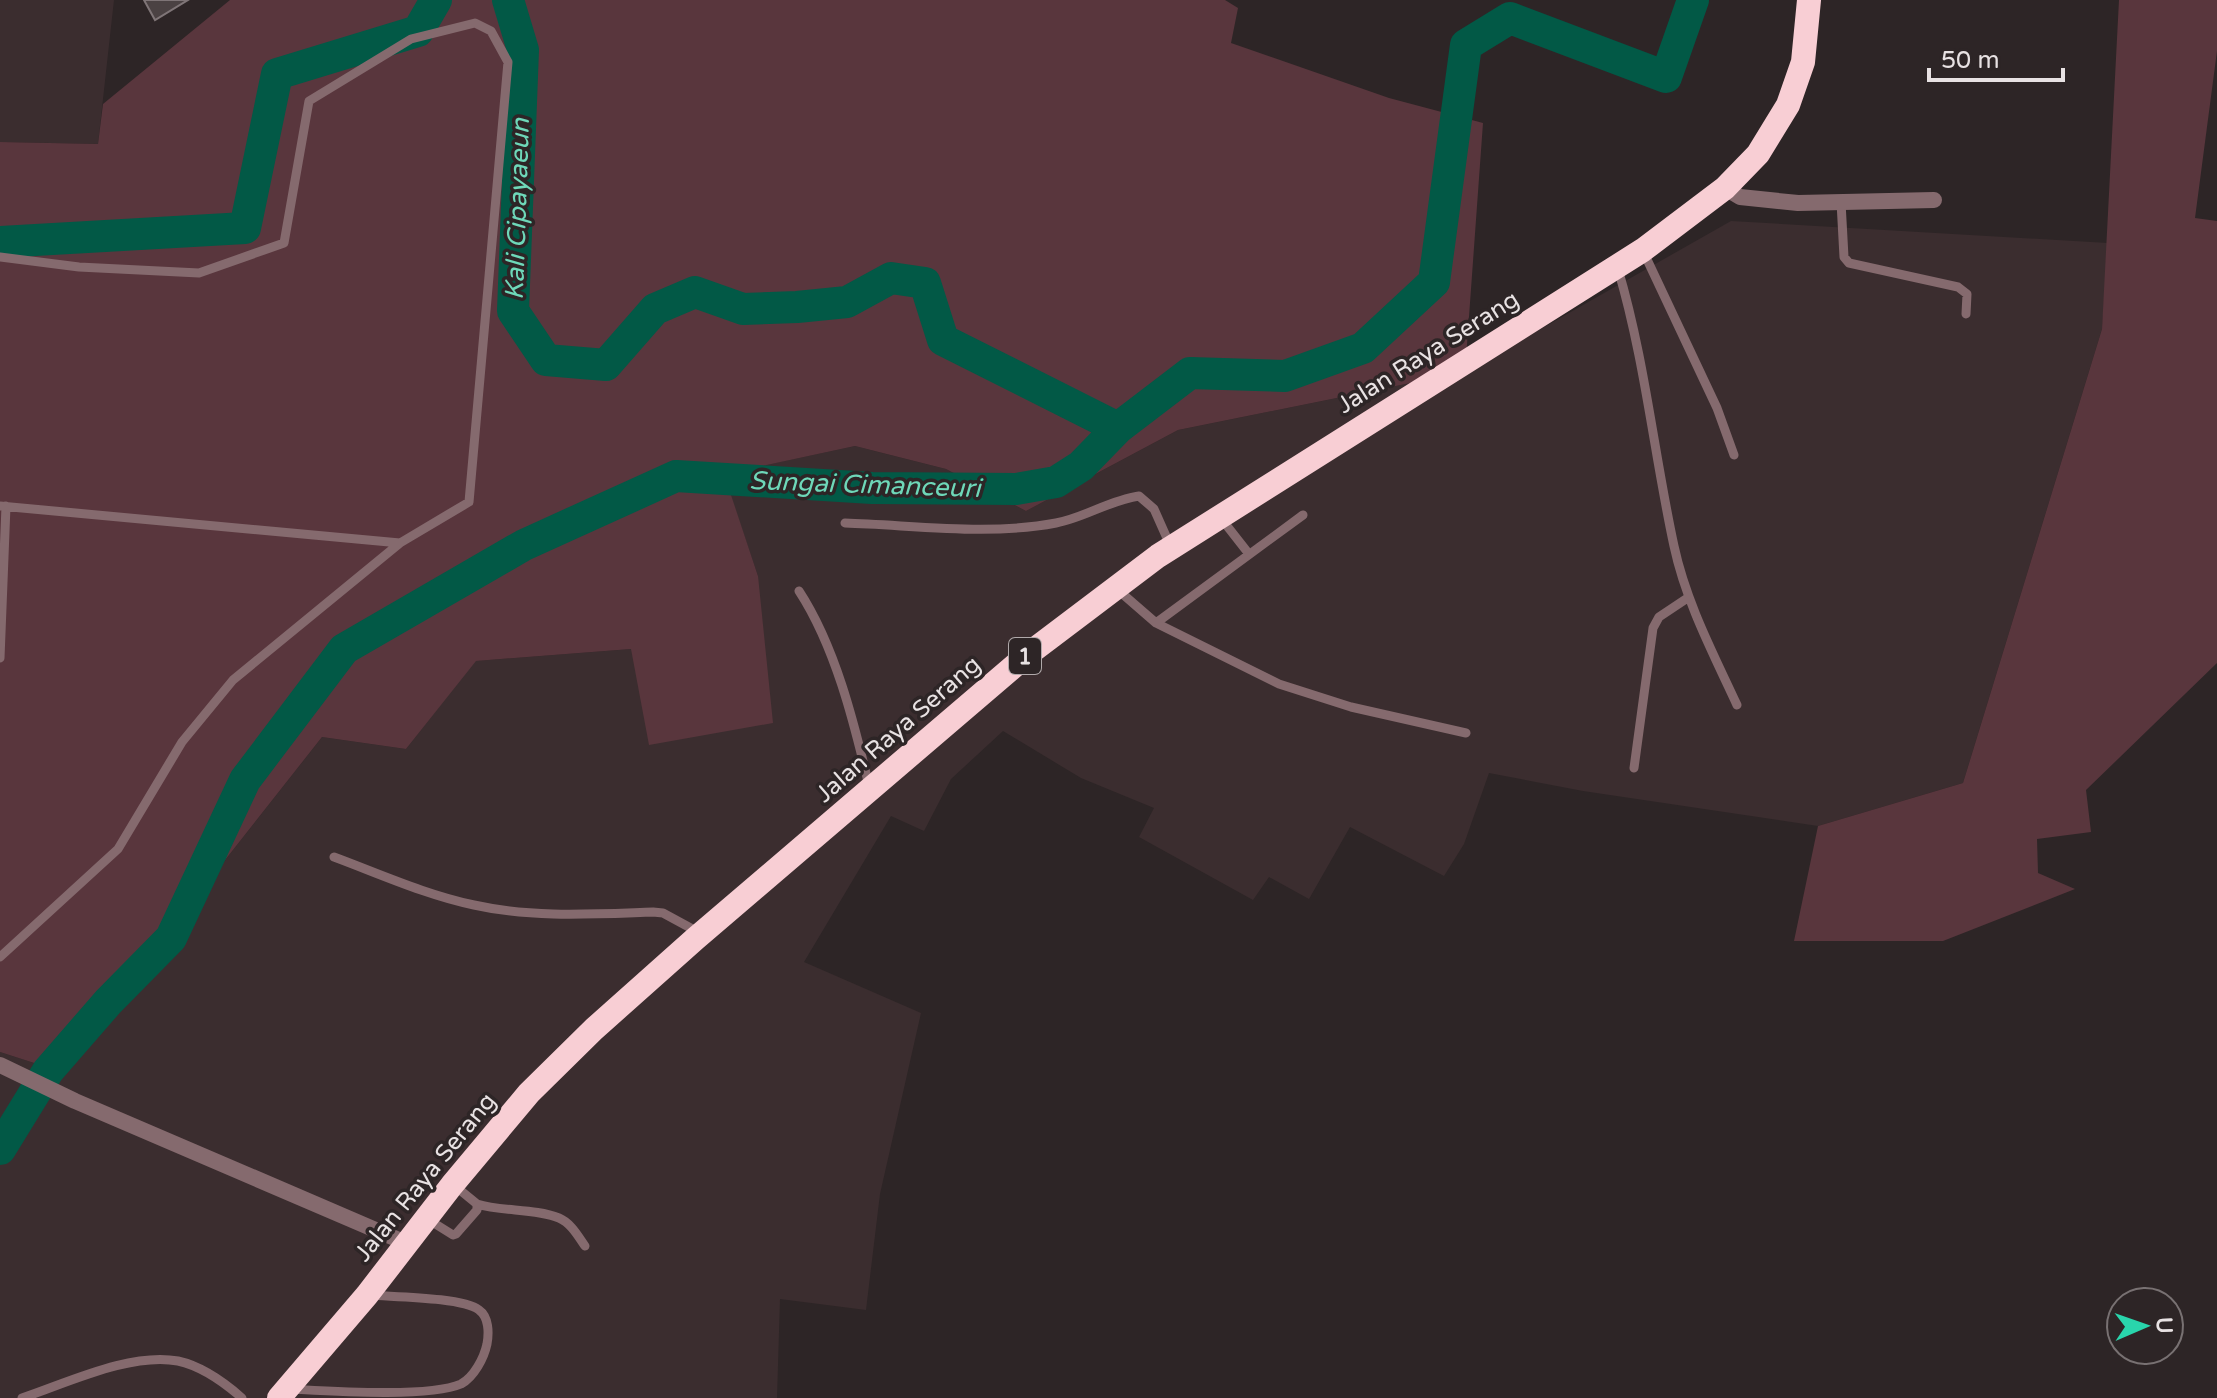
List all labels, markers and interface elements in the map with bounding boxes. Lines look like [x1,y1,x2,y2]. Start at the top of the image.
scale bar [1929,32,2063,82]
text: 50 m [1941,46,1999,75]
water label: Kali Cipayaeun [499,116,536,300]
street label: Jalan Raya Serang [1332,285,1524,420]
water label: Sungai Cimanceuri [749,465,985,504]
road number: 1 [1009,638,1041,674]
street label: Jalan Raya Serang [810,650,987,809]
street label: Jalan Raya Serang [348,1087,502,1268]
north arrow [2105,1286,2185,1366]
text: U [2151,1317,2177,1334]

